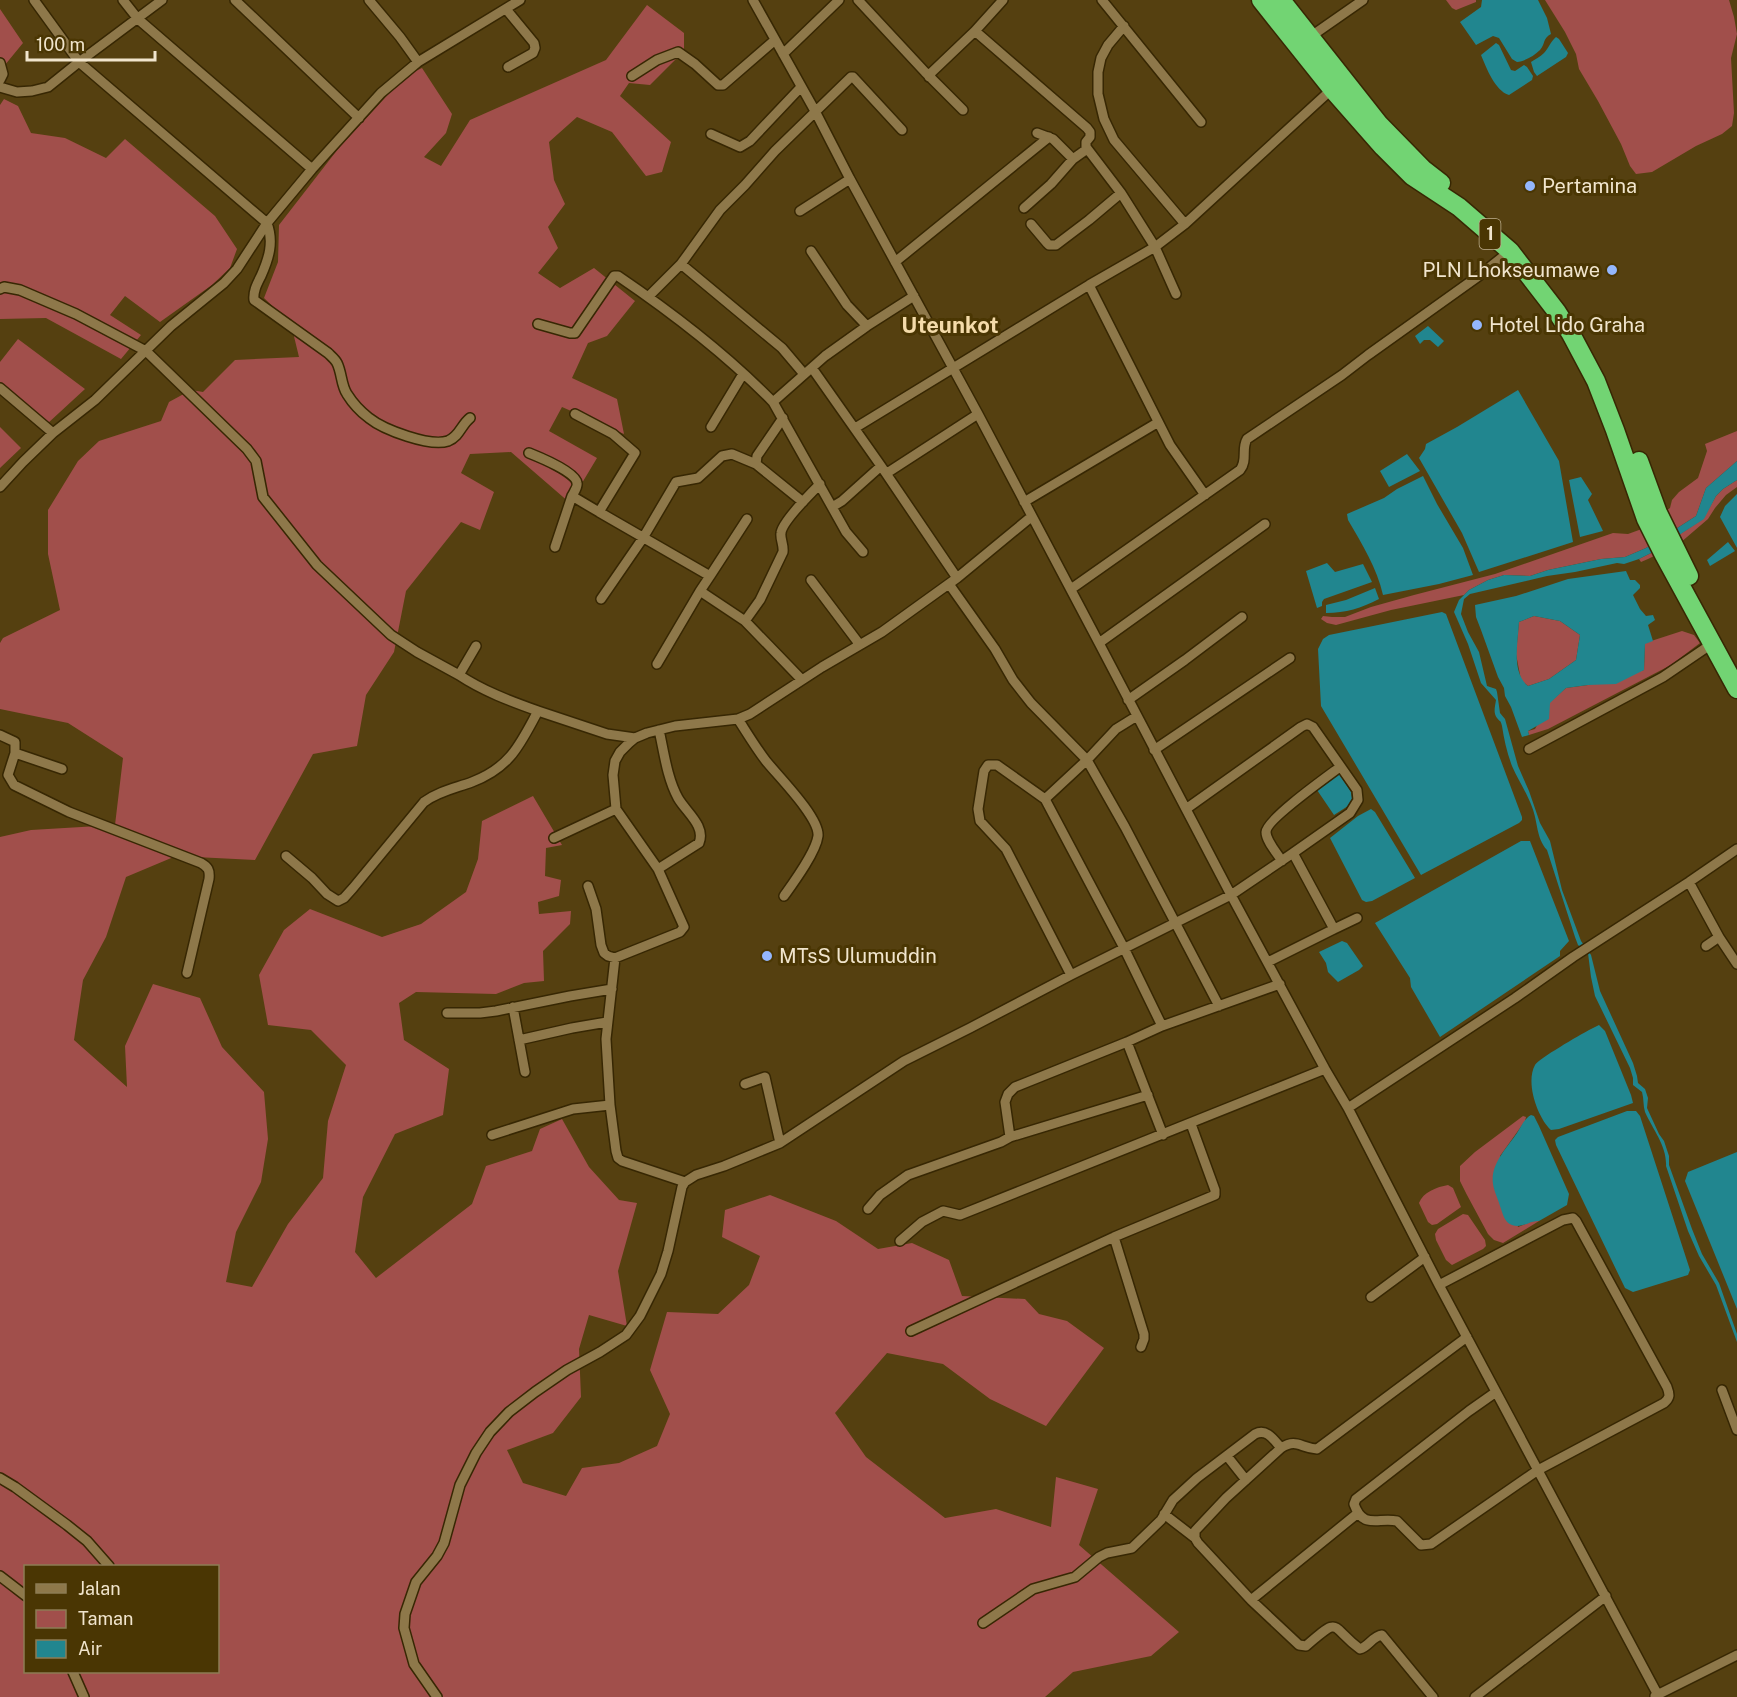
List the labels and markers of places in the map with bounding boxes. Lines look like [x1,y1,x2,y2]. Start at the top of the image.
place label: Pertamina [1542,174,1637,198]
marker: Pertamina [1523,179,1537,193]
place label: PLN Lhokseumawe [1423,258,1600,282]
marker: PLN Lhokseumawe [1605,263,1619,277]
place label: Hotel Lido Graha [1489,313,1645,337]
marker: Hotel Lido Graha [1470,318,1484,332]
place label: MTsS Ulumuddin [779,944,937,968]
marker: MTsS Ulumuddin [760,949,774,963]

